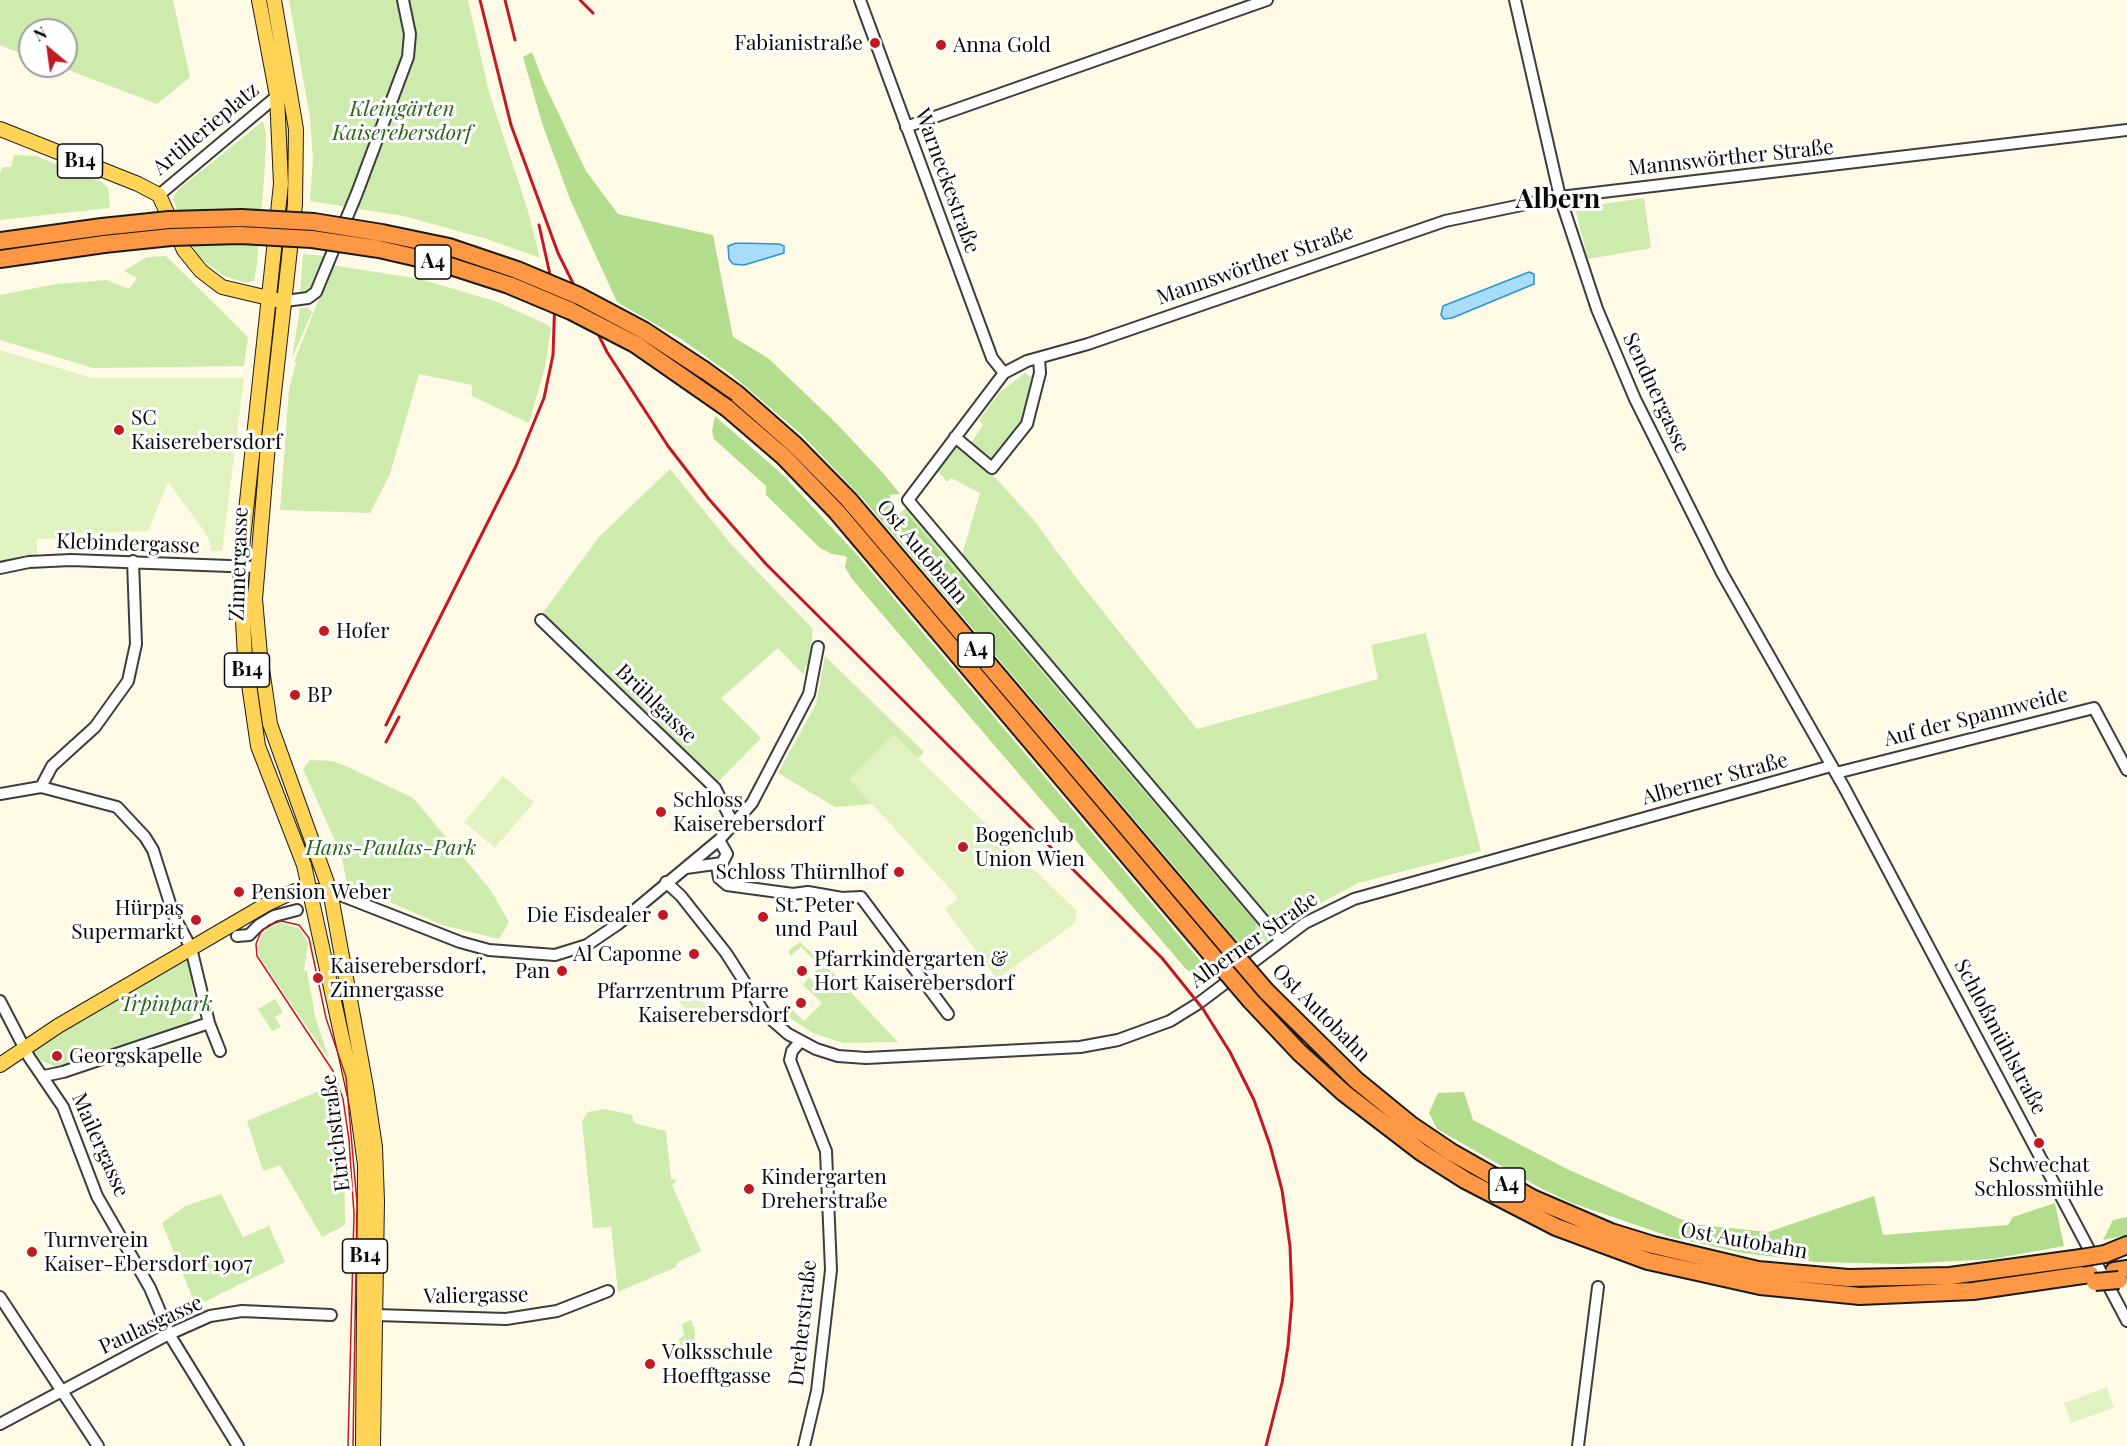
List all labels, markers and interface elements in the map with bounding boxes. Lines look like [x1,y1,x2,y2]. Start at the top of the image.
north arrow [18,18,78,78]
text: N [30,22,50,46]
place label: Fabianistraße [734,30,863,56]
place label: Anna Gold [953,32,1051,58]
marker: Fabianistraße [868,36,882,50]
marker: Anna Gold [934,38,948,52]
street label: Artillerieplatz [148,77,264,181]
park label: Kleingärten Kaiserebersdorf [332,96,472,146]
street label: Warneckestraße [909,105,985,257]
street label: Mannswörther Straße [1627,135,1835,181]
road number: B14 [58,144,103,178]
district label: Albern [1516,184,1600,216]
street label: Mannswörther Straße [1153,219,1357,311]
road number: A4 [415,245,451,279]
street label: Sendnergasse [1617,329,1695,457]
place label: SC Kaiserebersdorf [131,405,282,455]
marker: SC Kaiserebersdorf [112,423,126,437]
street label: Ost Autobahn [871,495,973,609]
street label: Zinnergasse [224,506,254,622]
street label: Klebindergasse [56,529,200,559]
place label: Hofer [336,618,390,644]
marker: Hofer [317,624,331,638]
road number: A4 [958,633,994,667]
road number: B14 [224,653,270,687]
street label: Brühlgasse [610,659,702,749]
place label: BP [307,682,332,708]
street label: Auf der Spannweide [1881,682,2071,752]
marker: BP [288,688,302,702]
street label: Alberner Straße [1639,747,1791,811]
place label: Schloss Kaiserebersdorf [673,787,824,837]
marker: Schloss Kaiserebersdorf [654,805,668,819]
place label: Bogenclub Union Wien [975,822,1085,872]
park label: Hans-Paulas-Park [306,835,476,861]
marker: Bogenclub Union Wien [956,840,970,854]
place label: Schloss Thürnlhof [716,859,887,885]
marker: Schloss Thürnlhof [892,865,906,879]
place label: Pension Weber [251,879,391,905]
marker: Pension Weber [232,885,246,899]
street label: Alberner Straße [1185,887,1323,993]
place label: St. Peter und Paul [775,892,858,942]
place label: Hürpaş Supermarkt [71,895,184,945]
place label: Die Eisdealer [526,902,651,928]
marker: Die Eisdealer [656,908,670,922]
marker: St. Peter und Paul [756,910,770,924]
marker: Hürpaş Supermarkt [189,913,203,927]
place label: Al Caponne [573,941,682,967]
place label: Pfarrkindergarten & Hort Kaiserebersdorf [814,946,1014,996]
marker: Al Caponne [687,947,701,961]
place label: Kaiserebersdorf, Zinnergasse [330,953,487,1003]
street label: Schloßmühlstraße [1948,955,2052,1119]
place label: Pan [515,958,550,984]
street label: Ost Autobahn [1267,959,1375,1067]
marker: Pan [555,964,569,978]
marker: Pfarrkindergarten & Hort Kaiserebersdorf [795,964,809,978]
marker: Kaiserebersdorf, Zinnergasse [311,971,325,985]
place label: Pfarrzentrum Pfarre Kaiserebersdorf [597,978,789,1028]
park label: Trpinpark [119,991,213,1017]
marker: Pfarrzentrum Pfarre Kaiserebersdorf [794,996,808,1010]
place label: Georgskapelle [69,1043,203,1069]
marker: Georgskapelle [50,1049,64,1063]
street label: Etrichstraße [316,1073,356,1193]
street label: Mailergasse [66,1089,134,1201]
marker: Schwechat Schlossmühle [2032,1136,2046,1150]
place label: Schwechat Schlossmühle [1974,1152,2104,1202]
place label: Kindergarten Dreherstraße [761,1164,888,1214]
road number: A4 [1489,1168,1525,1202]
marker: Kindergarten Dreherstraße [742,1182,756,1196]
street label: Ost Autobahn [1679,1217,1809,1265]
place label: Turnverein Kaiser-Ebersdorf 1907 [44,1227,252,1277]
road number: B14 [342,1239,388,1273]
marker: Turnverein Kaiser-Ebersdorf 1907 [25,1245,39,1259]
street label: Dreherstraße [784,1259,822,1387]
street label: Valiergasse [423,1282,529,1310]
street label: Paulasgasse [95,1290,207,1360]
place label: Volksschule Hoefftgasse [662,1339,773,1389]
marker: Volksschule Hoefftgasse [643,1357,657,1371]

